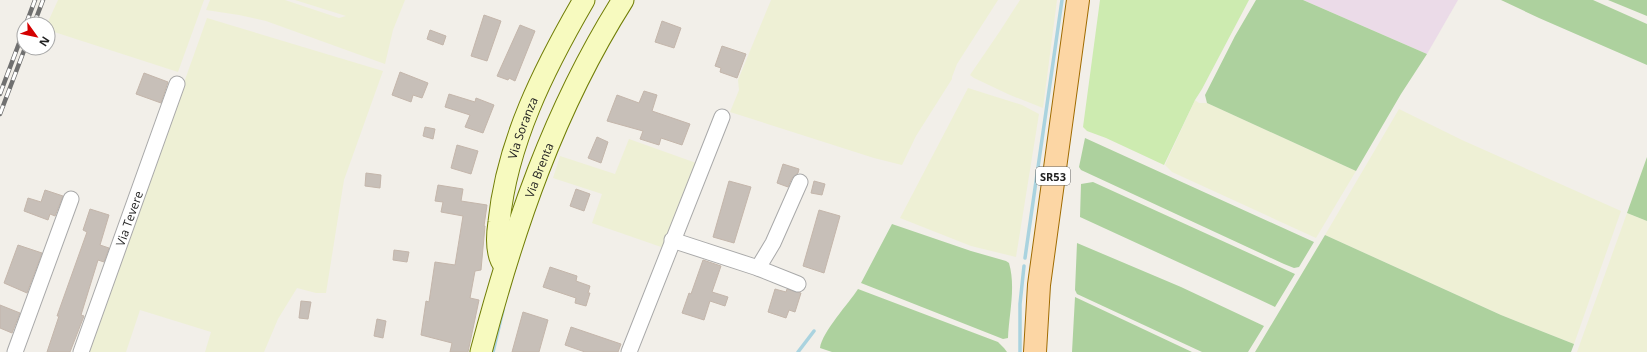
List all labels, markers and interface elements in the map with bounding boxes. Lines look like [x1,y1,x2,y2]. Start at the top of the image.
north arrow [16,16,56,56]
text: N [36,34,54,50]
street label: Via Soranza [503,94,541,161]
street label: Via Brenta [520,140,557,200]
road number: SR53 [1036,167,1070,185]
street label: Via Tevere [111,188,147,248]

